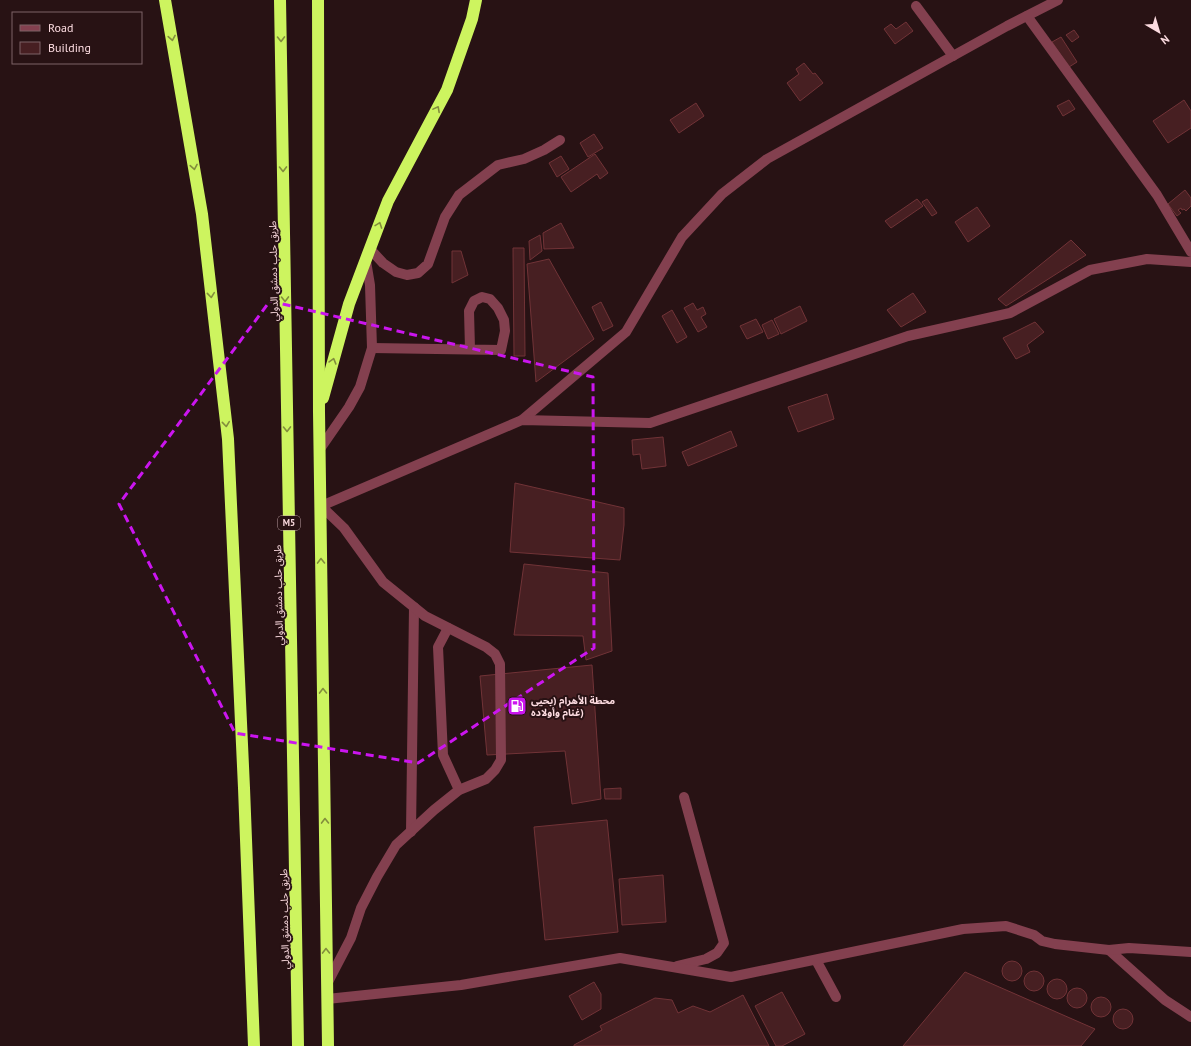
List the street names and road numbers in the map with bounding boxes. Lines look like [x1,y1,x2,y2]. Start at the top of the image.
street label: طريق حلب دمشق الدولي [266,220,282,321]
road number: M5 [278,516,300,530]
street label: طريق حلب دمشق الدولي [271,544,287,645]
street label: طريق حلب دمشق الدولي [277,868,293,969]

